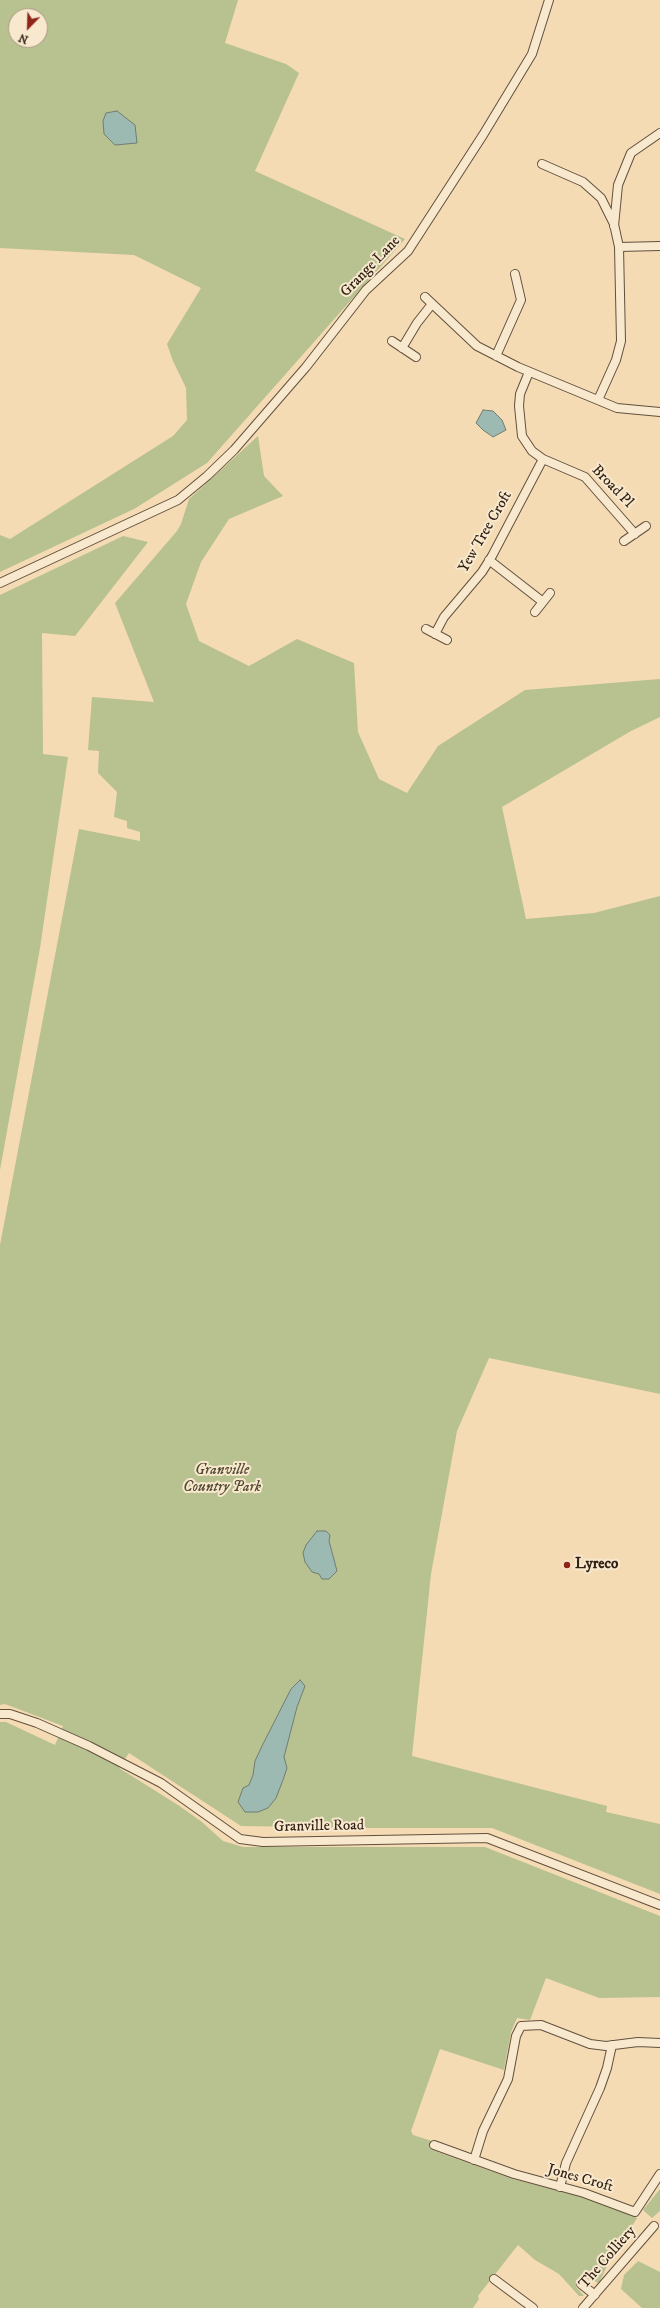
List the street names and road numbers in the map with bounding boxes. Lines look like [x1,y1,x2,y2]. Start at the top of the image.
street label: Grange Lane [337,233,405,301]
street label: Broad Pl [587,462,637,512]
street label: Yew Tree Croft [455,488,517,576]
street label: Granville Road [274,1817,364,1837]
street label: Jones Croft [545,2161,615,2197]
street label: The Colliery [576,2223,640,2293]

